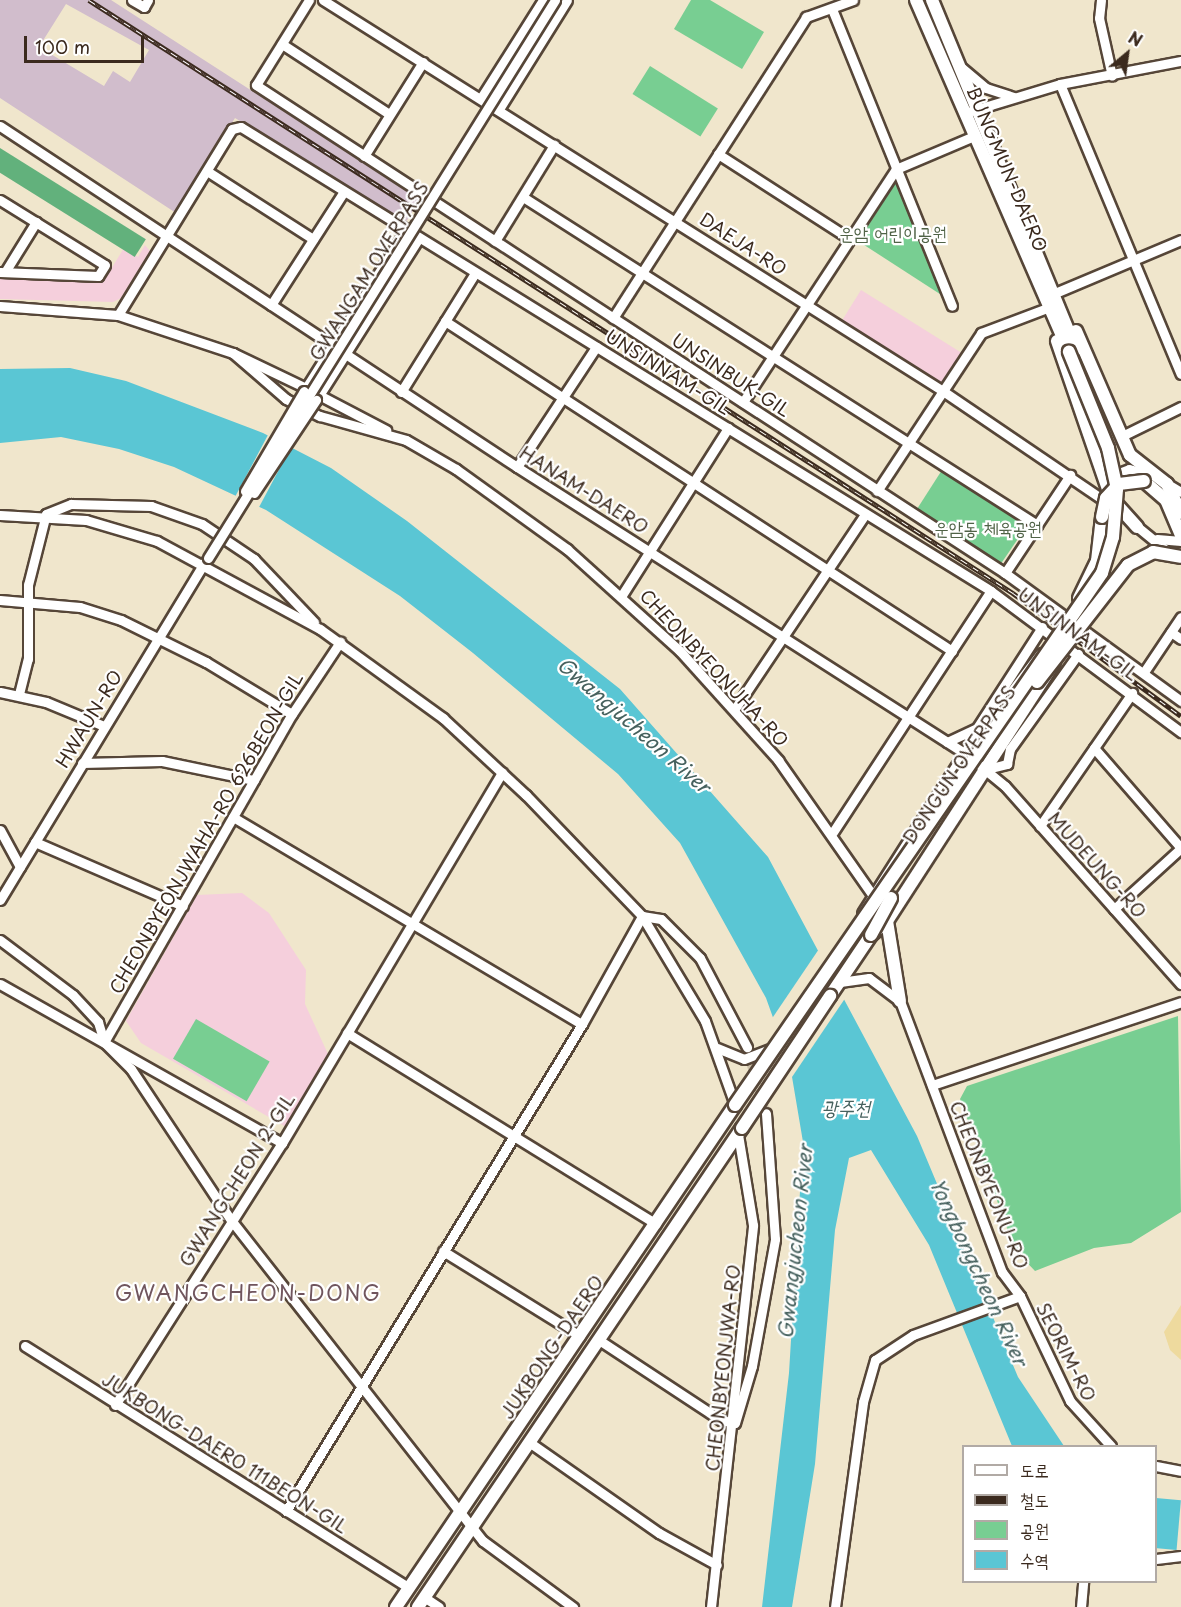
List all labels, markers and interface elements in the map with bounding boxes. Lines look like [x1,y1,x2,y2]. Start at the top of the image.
scale bar [27,24,147,62]
north arrow [1097,24,1157,84]
text: N [1124,25,1147,52]
text: 100 m [35,33,90,60]
street label: BUNGMUN-DAERO [962,83,1052,255]
street label: GWANGAM OVERPASS [305,177,433,365]
street label: DAEJA-RO [696,208,790,280]
park label: 운암 어린이공원 [839,222,947,244]
street label: UNSINNAM-GIL [601,325,735,419]
street label: UNSINBUK-GIL [668,329,794,421]
street label: HANAM-DAERO [516,442,652,538]
park label: 운암동 체육공원 [934,517,1042,539]
street label: UNSINNAM-GIL [1014,583,1142,685]
street label: CHEONBYEONUHA-RO [635,585,793,751]
water label: Gwangjucheon River [552,652,716,798]
street label: HWAUN-RO [51,666,127,772]
street label: CHEONBYEONJWAHA-RO 626BEON-GIL [104,668,308,998]
street label: DONGUN OVERPASS [898,681,1020,849]
street label: MUDEUNG-RO [1044,807,1150,923]
street label: GWANGCHEON 2-GIL [175,1089,299,1271]
water label: 광주천 [822,1095,870,1119]
street label: CHEONBYEONU-RO [945,1098,1033,1272]
water label: Gwangjucheon River [773,1143,817,1341]
water label: Yongbongcheon River [925,1175,1033,1369]
street label: CHEONBYEONJWA-RO [701,1264,745,1472]
street label: JUKBONG-DAERO [496,1271,608,1423]
district label: GWANGCHEON-DONG [114,1279,382,1305]
street label: SEORIM-RO [1032,1299,1100,1405]
street label: JUKBONG-DAERO 111BEON-GIL [97,1367,353,1539]
legend [962,1445,1157,1583]
text: 도로 [1020,1456,1049,1483]
text: 철도 [1020,1486,1049,1513]
text: 공원 [1020,1516,1049,1543]
text: 수역 [1020,1546,1049,1573]

